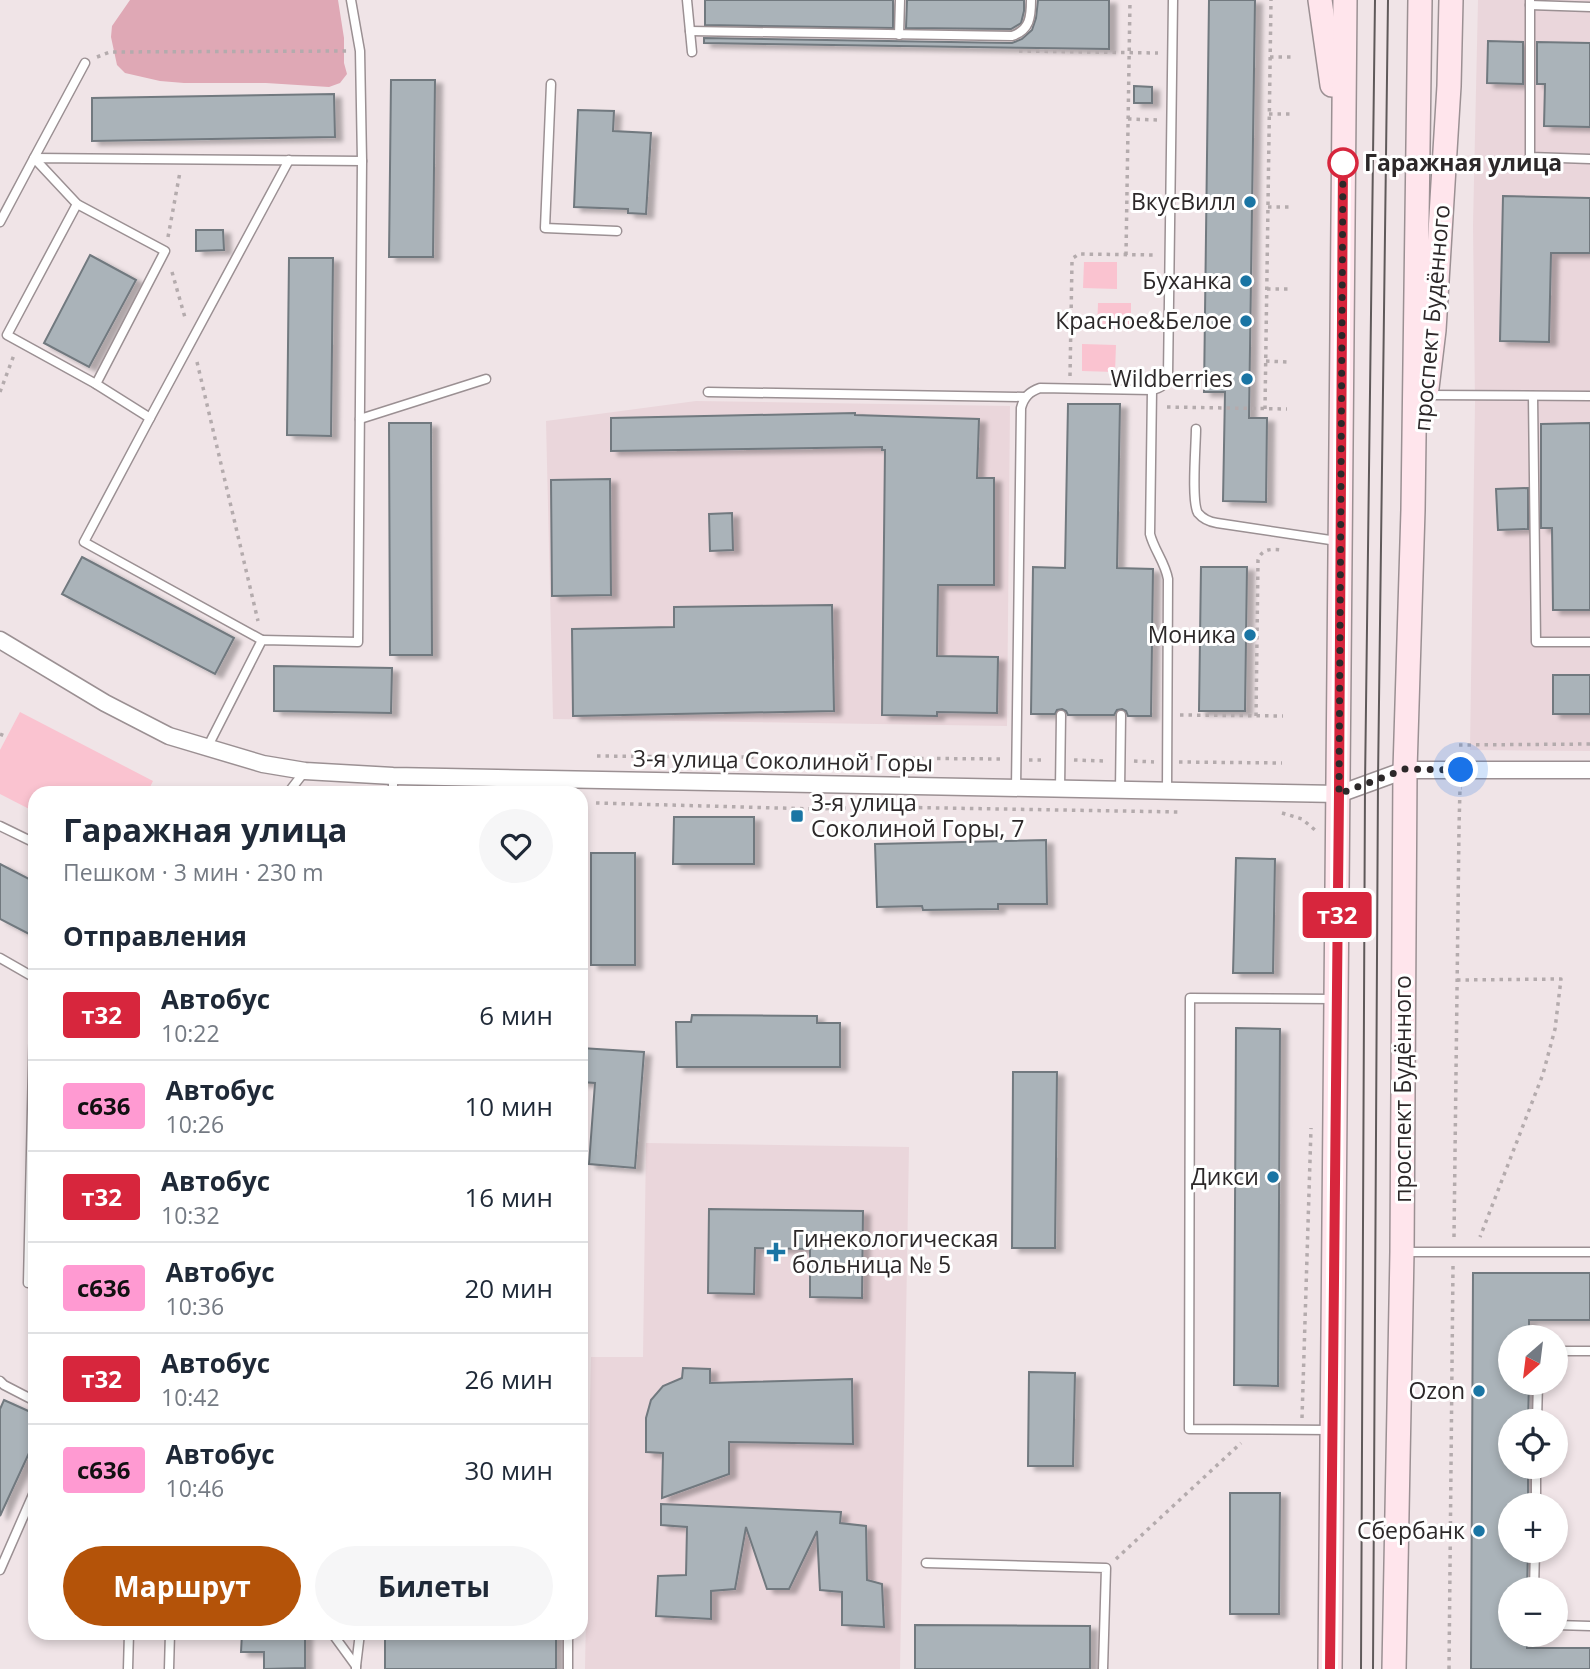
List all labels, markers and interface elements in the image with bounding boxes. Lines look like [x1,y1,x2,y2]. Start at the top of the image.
place label: Гаражная улица [1364,146,1562,178]
marker: Гаражная улица [1328,148,1358,178]
place label: ВкусВилл [1131,185,1236,217]
marker: ВкусВилл [1242,194,1258,210]
street label: проспект Будённого [1405,203,1457,433]
place label: Буханка [1142,264,1232,296]
marker: Буханка [1238,273,1254,289]
place label: Красное&Белое [1055,304,1232,336]
marker: Красное&Белое [1238,313,1254,329]
place label: Wildberries [1111,362,1233,394]
marker: Wildberries [1239,371,1255,387]
place label: Моника [1148,618,1236,650]
marker: Моника [1242,627,1258,643]
street label: 3-я улица Соколиной Горы [633,741,933,779]
your location [1443,752,1478,787]
place label: 3-я улица Соколиной Горы, 7 [811,786,1024,844]
text: Гаражная улица [63,807,347,852]
marker: 3-я улица Соколиной Горы, 7 [789,808,805,824]
button: heart [479,809,553,883]
text: Пешком · 3 мин · 230 m [63,856,324,888]
line badge: т32 [1297,892,1377,938]
text: т32 [1317,898,1357,931]
text: Отправления [63,918,247,954]
street label: проспект Будённого [1386,975,1418,1203]
text: Автобус [161,981,270,1017]
text: 6 мин [479,997,553,1033]
text: т32 [81,998,122,1031]
text: 10:22 [161,1017,220,1049]
text: Автобус [166,1072,275,1108]
text: 10 мин [464,1088,553,1124]
text: с636 [77,1089,131,1122]
text: 10:26 [166,1108,224,1140]
place label: Дикси [1191,1160,1259,1192]
text: Автобус [161,1163,270,1199]
marker: Дикси [1265,1169,1281,1185]
text: 16 мин [464,1179,553,1215]
text: т32 [81,1180,122,1213]
text: 10:32 [161,1199,220,1231]
place label: Гинекологическая больница № 5 [792,1222,999,1280]
marker: Гинекологическая больница № 5 [766,1242,786,1262]
text: Автобус [166,1254,275,1290]
text: 20 мин [464,1270,553,1306]
text: с636 [77,1271,131,1304]
text: 10:36 [166,1290,224,1322]
north arrow [1498,1325,1568,1395]
map controls [1498,1325,1568,1647]
text: Автобус [161,1345,270,1381]
text: 26 мин [464,1361,553,1397]
text: т32 [81,1362,122,1395]
place label: Ozon [1408,1374,1465,1406]
text: 10:42 [161,1381,220,1413]
marker: Ozon [1471,1383,1487,1399]
button: locate [1498,1409,1568,1479]
text: Автобус [166,1436,275,1472]
text: 30 мин [464,1452,553,1488]
text: с636 [77,1453,131,1486]
text: 10:46 [166,1472,224,1504]
button: + [1498,1493,1568,1563]
place label: Сбербанк [1357,1514,1465,1546]
marker: Сбербанк [1471,1523,1487,1539]
button: Маршрут [63,1546,301,1626]
button: Билеты [315,1546,553,1626]
button: − [1498,1577,1568,1647]

